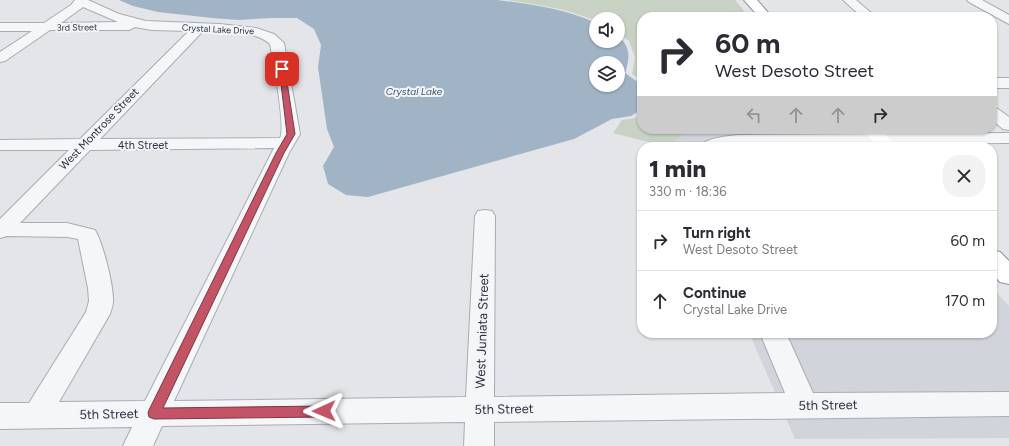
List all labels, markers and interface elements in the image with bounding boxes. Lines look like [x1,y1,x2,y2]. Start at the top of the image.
map controls [589,12,625,92]
button: sound [589,12,625,48]
street label: 3rd Street [57,21,98,33]
street label: Crystal Lake Drive [182,22,254,36]
text: 60 m [715,26,780,60]
icon: right [649,28,701,80]
pin [265,52,299,86]
button: layers [589,56,625,92]
icon: arrive [271,58,293,80]
text: West Desoto Street [715,60,874,82]
street label: West Montrose Street [57,85,141,173]
water label: Crystal Lake [386,85,443,98]
icon: left [743,104,765,126]
icon: ahead [785,104,807,126]
icon: ahead [827,104,849,126]
icon: right [869,104,891,126]
street label: 4th Street [118,139,168,152]
text: 1 min [649,154,706,183]
button: close [943,155,985,197]
text: 330 m · 18:36 [649,184,727,199]
text: Turn right [683,224,751,242]
icon: right [649,230,671,252]
text: 60 m [950,232,985,250]
text: West Desoto Street [683,242,798,257]
street label: West Juniata Street [472,273,492,389]
text: Continue [683,284,746,302]
icon: ahead [649,290,671,312]
text: 170 m [945,292,985,310]
text: Crystal Lake Drive [683,302,787,317]
position arrow [303,390,345,432]
street label: 5th Street [798,397,858,413]
street label: 5th Street [474,401,534,417]
street label: 5th Street [79,406,139,422]

